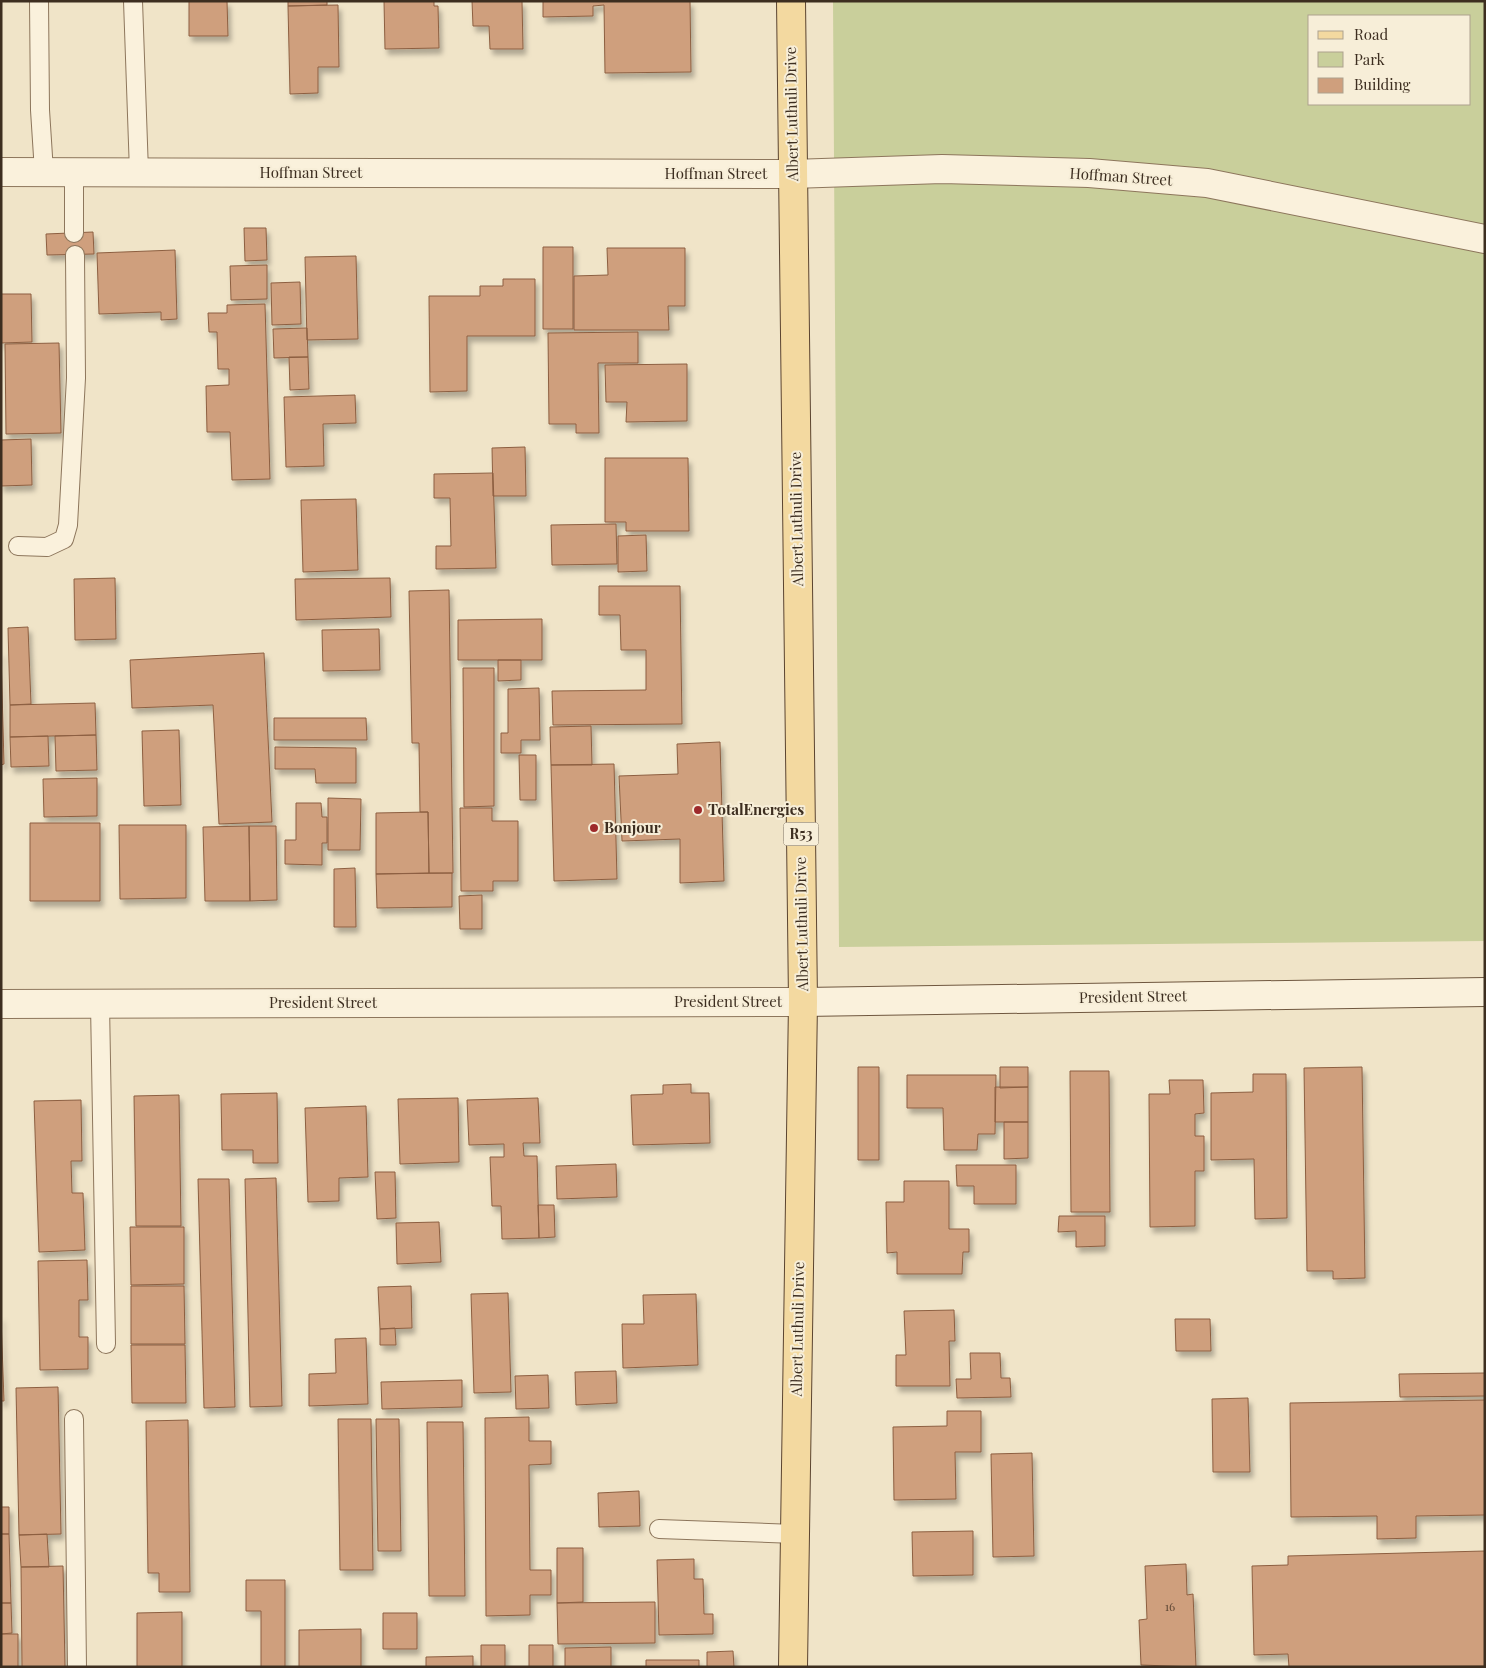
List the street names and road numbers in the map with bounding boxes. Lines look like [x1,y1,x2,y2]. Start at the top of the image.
street label: Albert Luthuli Drive [780,46,802,183]
street label: Hoffman Street [260,162,363,182]
street label: Hoffman Street [1069,162,1174,190]
street label: Hoffman Street [665,163,768,183]
street label: Albert Luthuli Drive [785,451,807,588]
road number: R53 [784,822,818,846]
street label: Albert Luthuli Drive [790,856,812,993]
street label: President Street [1079,985,1188,1007]
street label: President Street [674,991,783,1011]
street label: President Street [269,992,378,1012]
street label: Albert Luthuli Drive [786,1261,808,1398]

